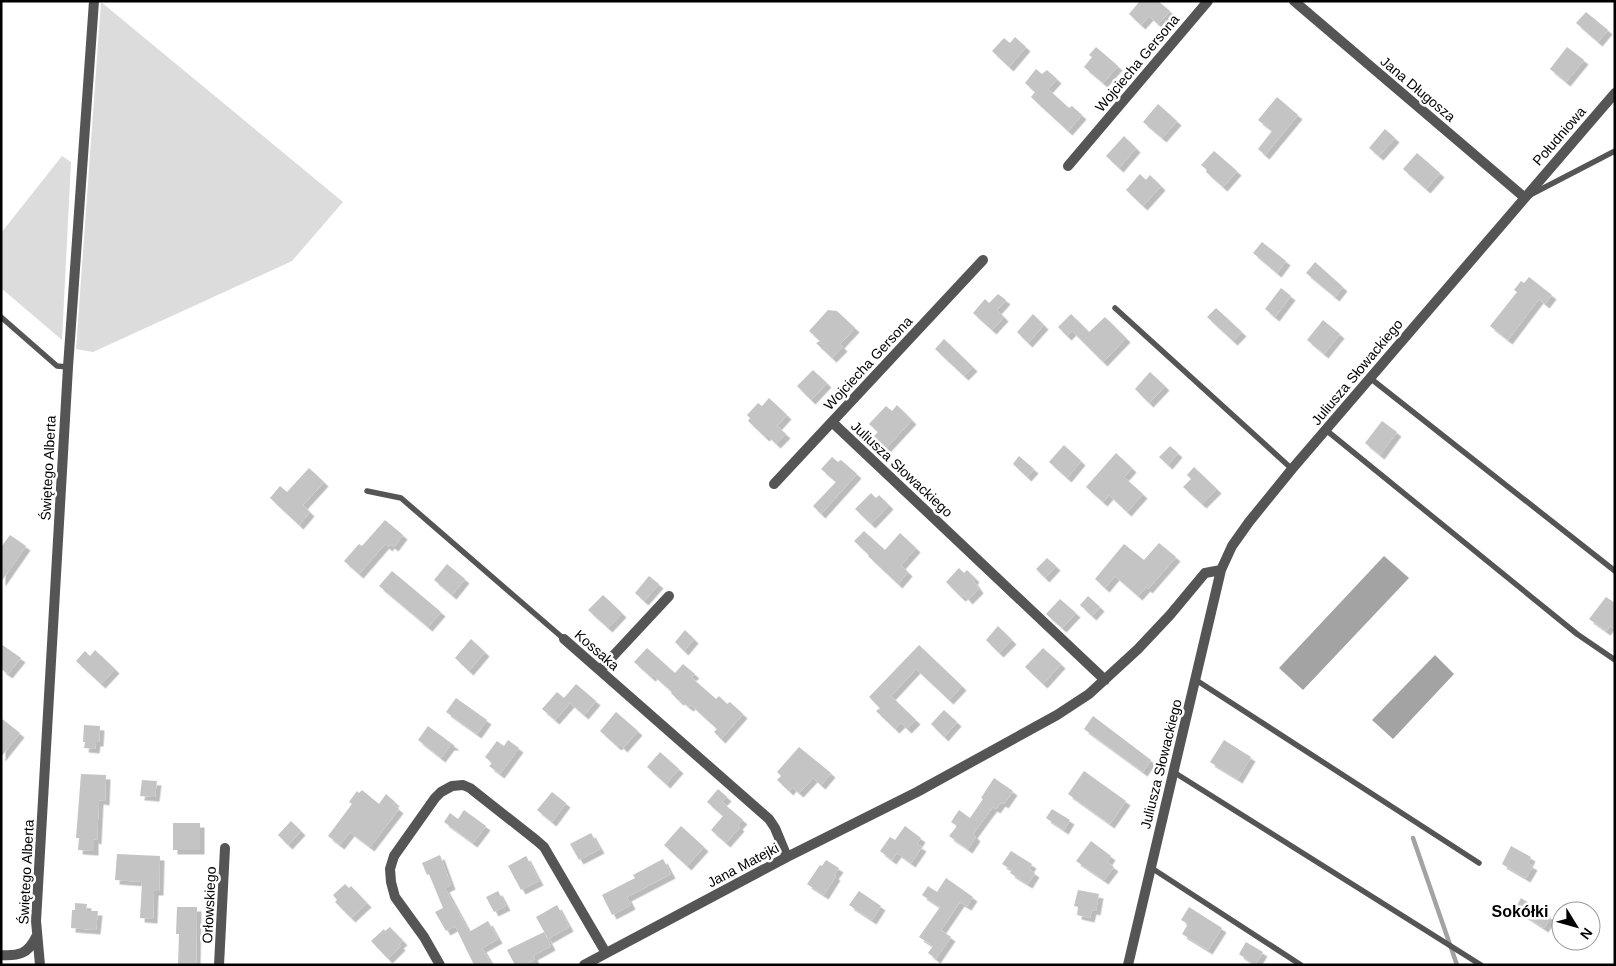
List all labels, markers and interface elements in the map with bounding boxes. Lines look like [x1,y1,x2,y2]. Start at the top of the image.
street label: Wojciecha Gersona [1092,11,1182,115]
street label: Jana Długosza [1377,53,1459,125]
street label: Południowa [1529,103,1589,169]
street label: Wojciecha Gersona [821,313,916,413]
street label: Juliusza Słowackiego [1308,316,1406,428]
street label: Świętego Alberta [36,415,59,521]
street label: Juliusza Słowackiego [848,418,956,520]
street label: Kossaka [571,626,623,674]
street label: Juliusza Słowackiego [1137,697,1185,830]
street label: Świętego Alberta [14,819,37,925]
street label: Jana Matejki [705,839,781,891]
street label: Orłowskiego [199,866,219,944]
north arrow [1551,901,1601,951]
district label: Sokółki [1492,903,1548,920]
text: N [1577,925,1596,943]

